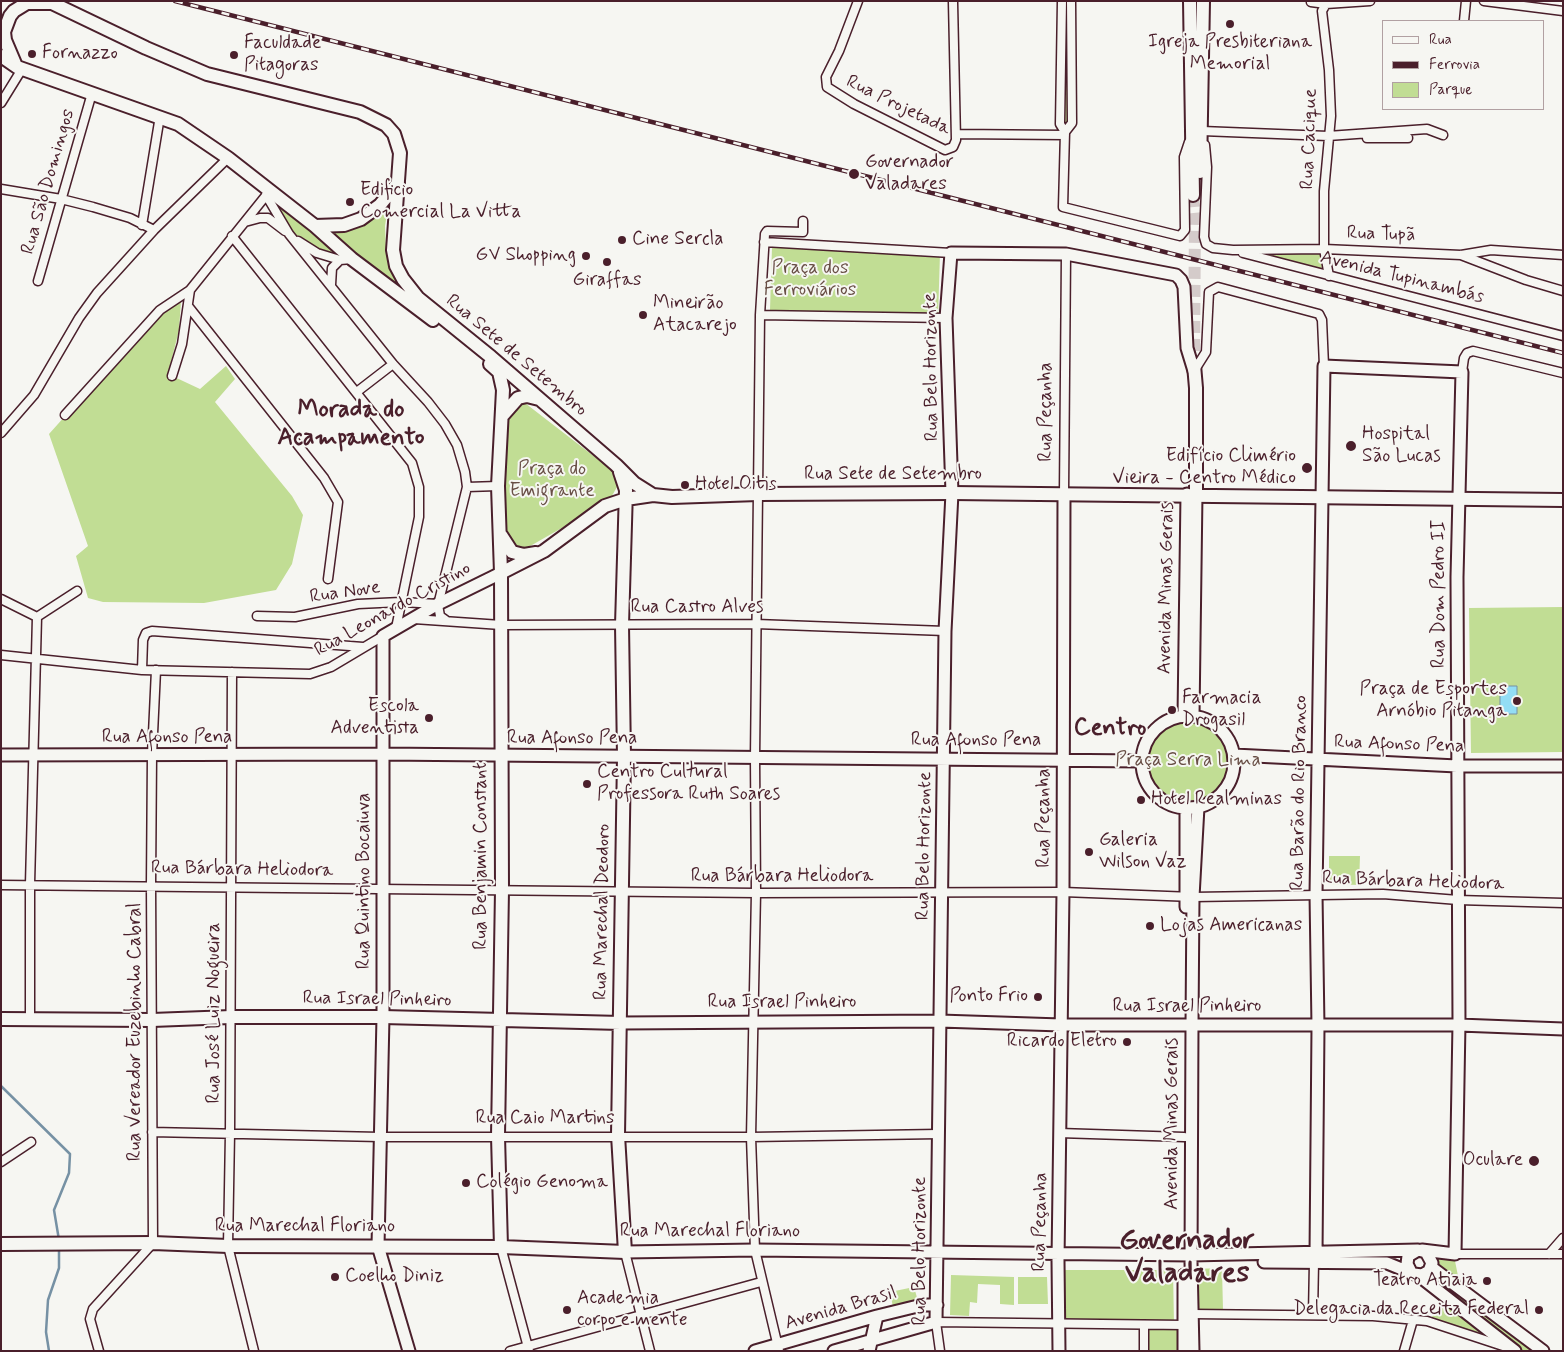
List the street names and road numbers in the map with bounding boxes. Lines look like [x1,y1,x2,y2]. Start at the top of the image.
street label: Rua Projetada [842,71,954,141]
street label: Rua Cacique [1297,88,1323,190]
street label: Rua São Domingos [17,107,81,257]
street label: Rua Tupã [1346,222,1416,248]
street label: Avenida Tupinambás [1318,247,1486,309]
street label: Rua Sete de Setembro [441,290,591,422]
street label: Rua Belo Horizonte [919,292,945,442]
street label: Rua Peçanha [1036,362,1058,462]
street label: Rua Sete de Setembro [804,464,982,486]
street label: Avenida Minas Gerais [1154,502,1180,674]
street label: Rua Dom Pedro II [1429,520,1451,668]
street label: Rua Leonardo Cristino [311,558,475,662]
street label: Rua Nove [308,577,382,609]
street label: Rua Castro Alves [630,597,764,619]
street label: Rua Barão do Rio Branco [1287,695,1313,891]
street label: Rua Afonso Pena [102,727,232,749]
street label: Rua Afonso Pena [507,728,637,750]
street label: Rua Afonso Pena [911,730,1041,752]
street label: Rua Afonso Pena [1333,731,1465,759]
street label: Rua Benjamin Constant [471,762,493,950]
street label: Rua Peçanha [1034,768,1056,868]
street label: Rua Belo Horizonte [912,771,938,921]
street label: Rua Quintino Bocaiuva [354,793,376,969]
street label: Rua Marechal Deodoro [590,824,616,1000]
street label: Rua Bárbara Heliodora [151,857,333,883]
street label: Rua Bárbara Heliodora [691,866,873,888]
street label: Rua Bárbara Heliodora [1321,867,1505,897]
street label: Rua Vereador Euzebinho Cabral [125,903,147,1161]
street label: Rua José Luiz Nogueira [204,922,226,1104]
street label: Rua Israel Pinheiro [302,987,452,1013]
street label: Rua Israel Pinheiro [707,992,857,1014]
street label: Rua Israel Pinheiro [1112,996,1262,1018]
street label: Avenida Minas Gerais [1162,1038,1184,1210]
street label: Rua Caio Martins [476,1108,614,1130]
street label: Rua Peçanha [1029,1172,1053,1272]
street label: Rua Belo Horizonte [910,1177,932,1325]
street label: Rua Marechal Floriano [215,1216,395,1238]
street label: Rua Marechal Floriano [620,1221,800,1243]
street label: Avenida Brasil [782,1282,900,1336]

